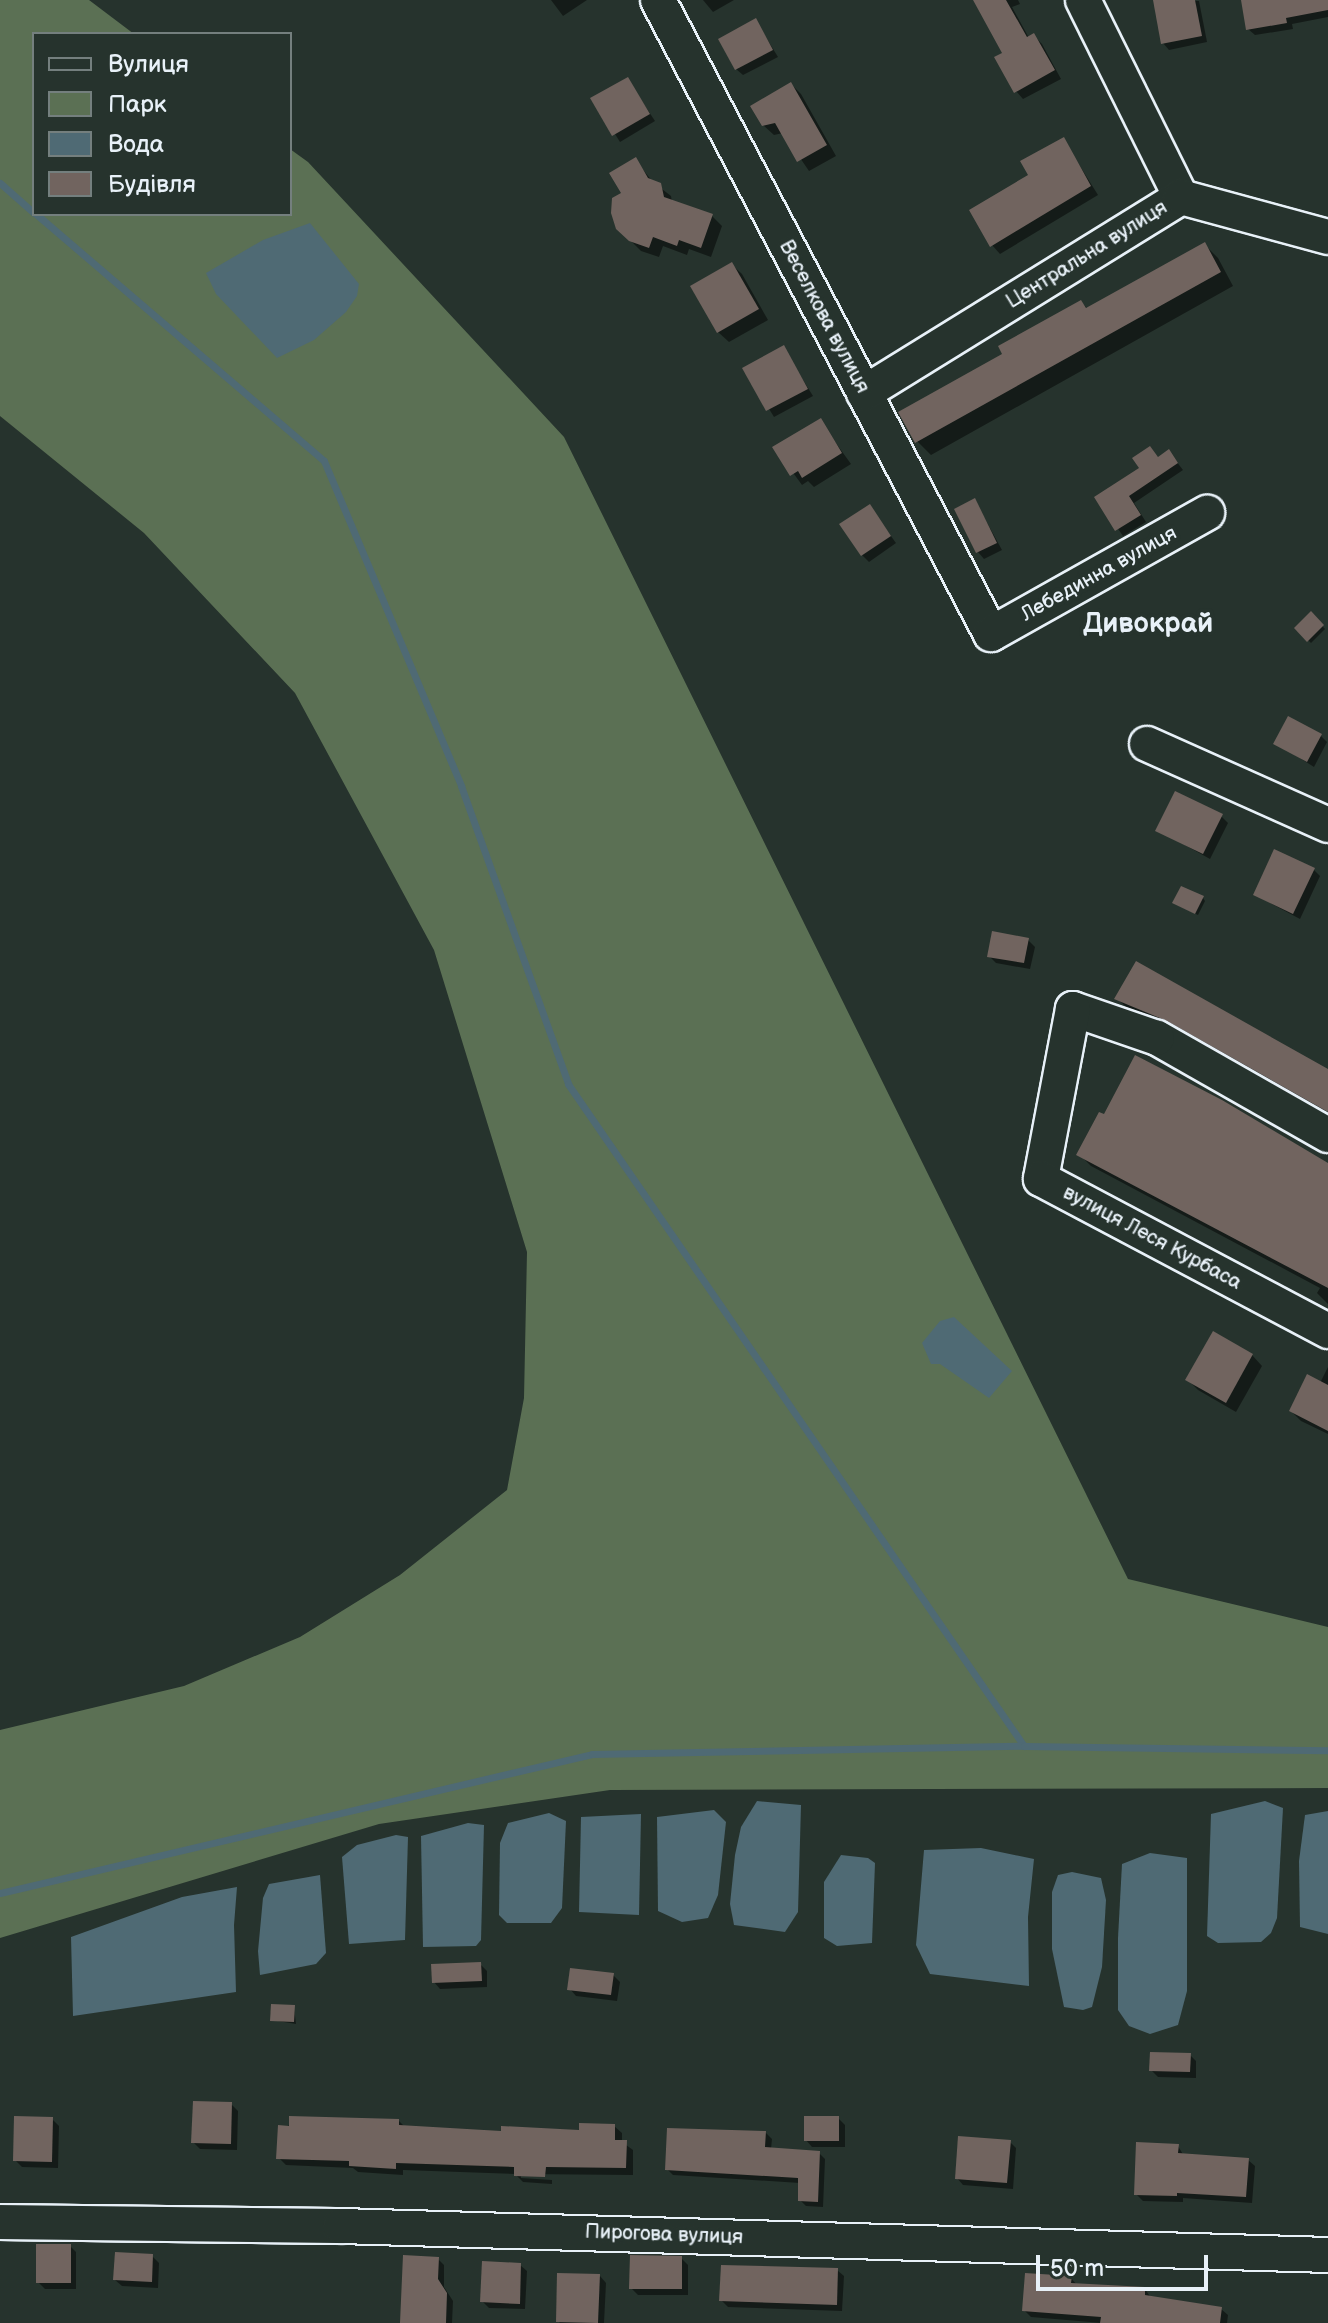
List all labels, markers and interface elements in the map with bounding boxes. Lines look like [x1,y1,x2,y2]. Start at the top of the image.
legend [32,32,292,216]
text: Вулиця [108,50,189,79]
text: Парк [108,90,166,119]
text: Вода [108,130,164,159]
text: Будівля [108,170,196,199]
street label: Центральна вулиця [1002,196,1172,314]
street label: Веселкова вулиця [774,236,874,398]
street label: Лебединна вулиця [1017,521,1181,627]
district label: Дивокрай [1083,607,1213,641]
street label: вулиця Леся Курбаса [1059,1181,1245,1295]
street label: Пирогова вулиця [584,2220,744,2250]
scale bar [1040,2239,1212,2289]
text: 50 m [1050,2254,1104,2283]

